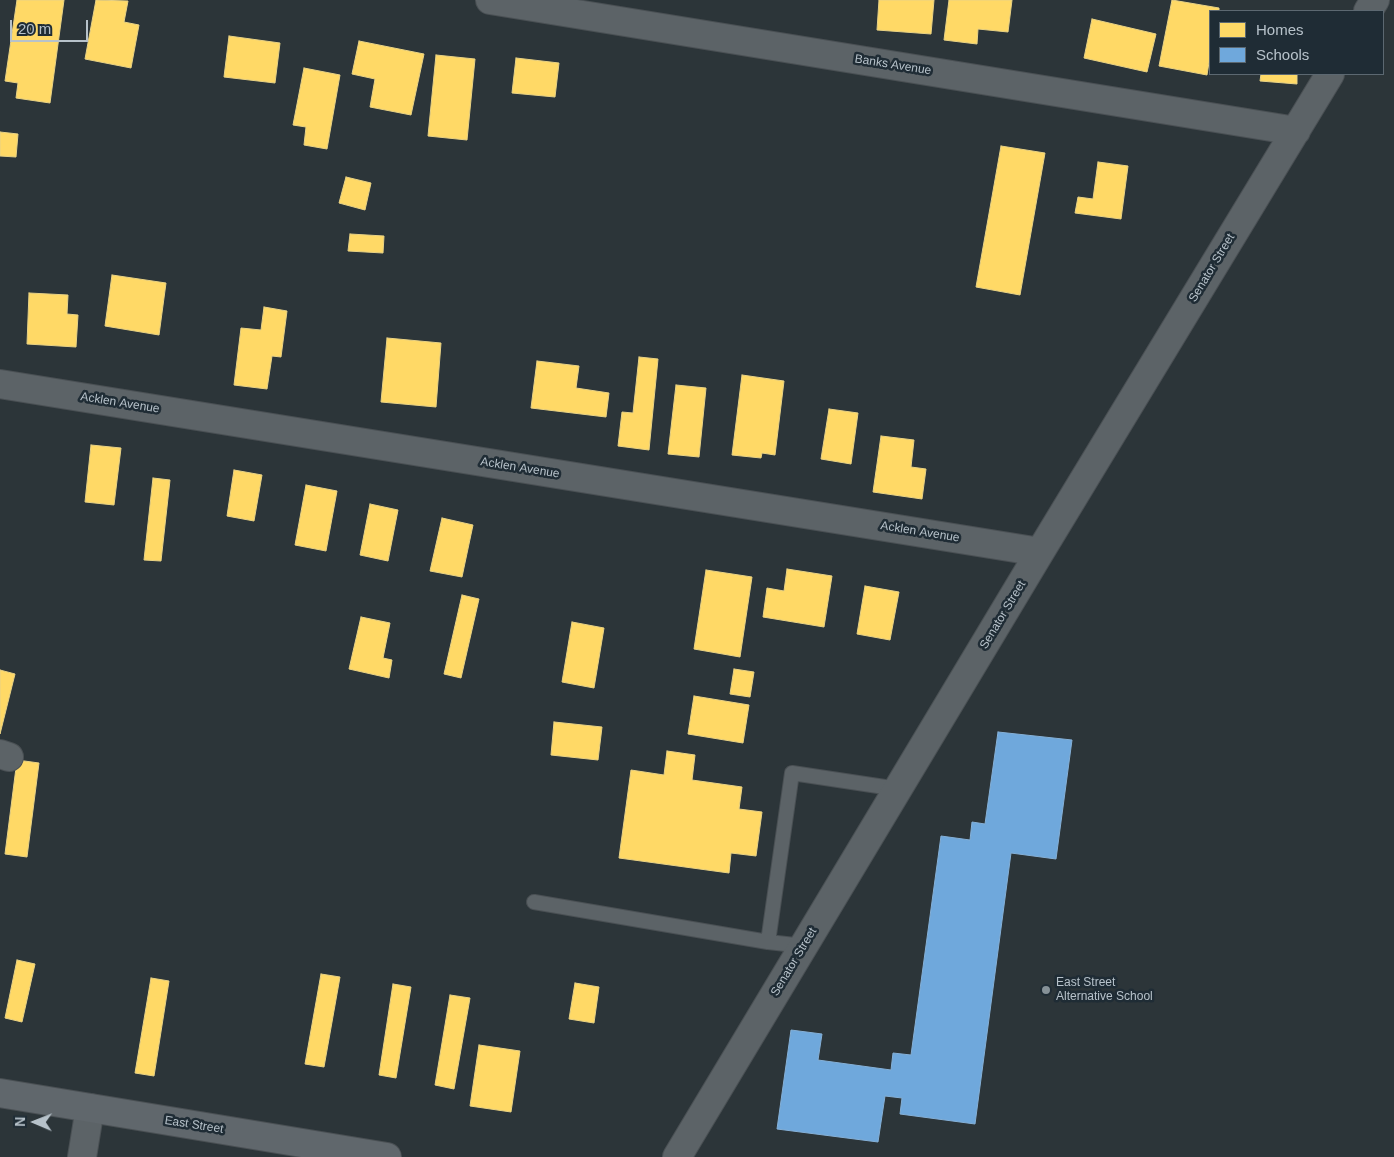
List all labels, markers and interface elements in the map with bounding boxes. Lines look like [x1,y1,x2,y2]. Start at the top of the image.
scale bar [12,10,90,42]
legend [1209,10,1384,75]
text: 20 m [18,20,51,37]
text: Homes [1256,21,1304,38]
text: Schools [1256,46,1309,63]
street label: Banks Avenue [854,52,932,78]
street label: Senator Street [1186,231,1238,305]
street label: Acklen Avenue [79,390,161,416]
street label: Acklen Avenue [479,455,561,481]
street label: Acklen Avenue [879,519,961,545]
street label: Senator Street [977,578,1029,652]
street label: Senator Street [768,925,820,999]
place label: East Street Alternative School [1056,976,1153,1004]
marker: East Street Alternative School [1040,984,1052,996]
north arrow [10,1097,60,1147]
street label: East Street [164,1113,224,1137]
text: N [12,1117,28,1127]

